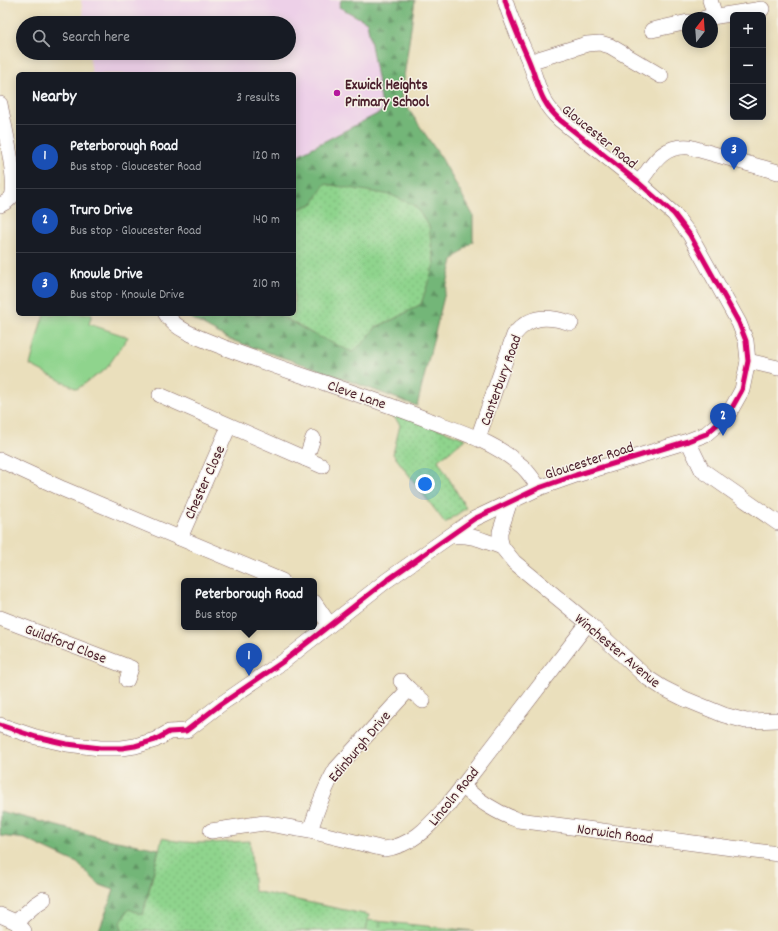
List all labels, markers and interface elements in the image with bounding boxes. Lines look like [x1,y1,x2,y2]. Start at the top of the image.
north arrow [682,12,718,48]
map controls [730,12,766,120]
button: + [730,12,766,48]
search box [16,16,296,60]
icon: search [30,27,52,49]
text: Search here [62,27,130,49]
button: − [730,48,766,84]
place label: Exwick Heights Primary School [345,75,429,114]
button: layers [730,84,766,120]
text: Nearby [32,86,76,110]
marker: Exwick Heights Primary School [332,88,342,98]
text: 3 results [236,89,280,108]
street label: Gloucester Road [556,100,642,175]
text: Peterborough Road [70,136,178,158]
pin: 3 [721,137,747,170]
text: 1 [44,147,46,166]
text: 120 m [252,147,280,166]
text: Bus stop · Gloucester Road [70,158,201,177]
text: Truro Drive [70,200,133,222]
text: 2 [42,211,48,230]
text: 140 m [253,211,280,230]
text: Bus stop · Gloucester Road [70,222,201,241]
text: Knowle Drive [70,264,143,286]
text: 3 [42,275,48,294]
text: 210 m [252,275,280,294]
text: Bus stop · Knowle Drive [70,286,184,305]
street label: Canterbury Road [475,332,528,429]
street label: Cleve Lane [324,376,389,416]
pin: 2 [710,403,736,436]
street label: Gloucester Road [542,437,637,487]
street label: Chester Close [180,442,232,523]
your location [415,474,435,494]
popup [181,578,317,630]
text: Peterborough Road [195,584,303,606]
text: Bus stop [195,606,237,625]
street label: Winchester Avenue [569,609,665,694]
street label: Guildford Close [21,619,110,671]
pin: 1 [236,643,262,676]
street label: Edinburgh Drive [324,706,397,788]
street label: Lincoln Road [424,763,485,832]
street label: Norwich Road [575,819,654,851]

